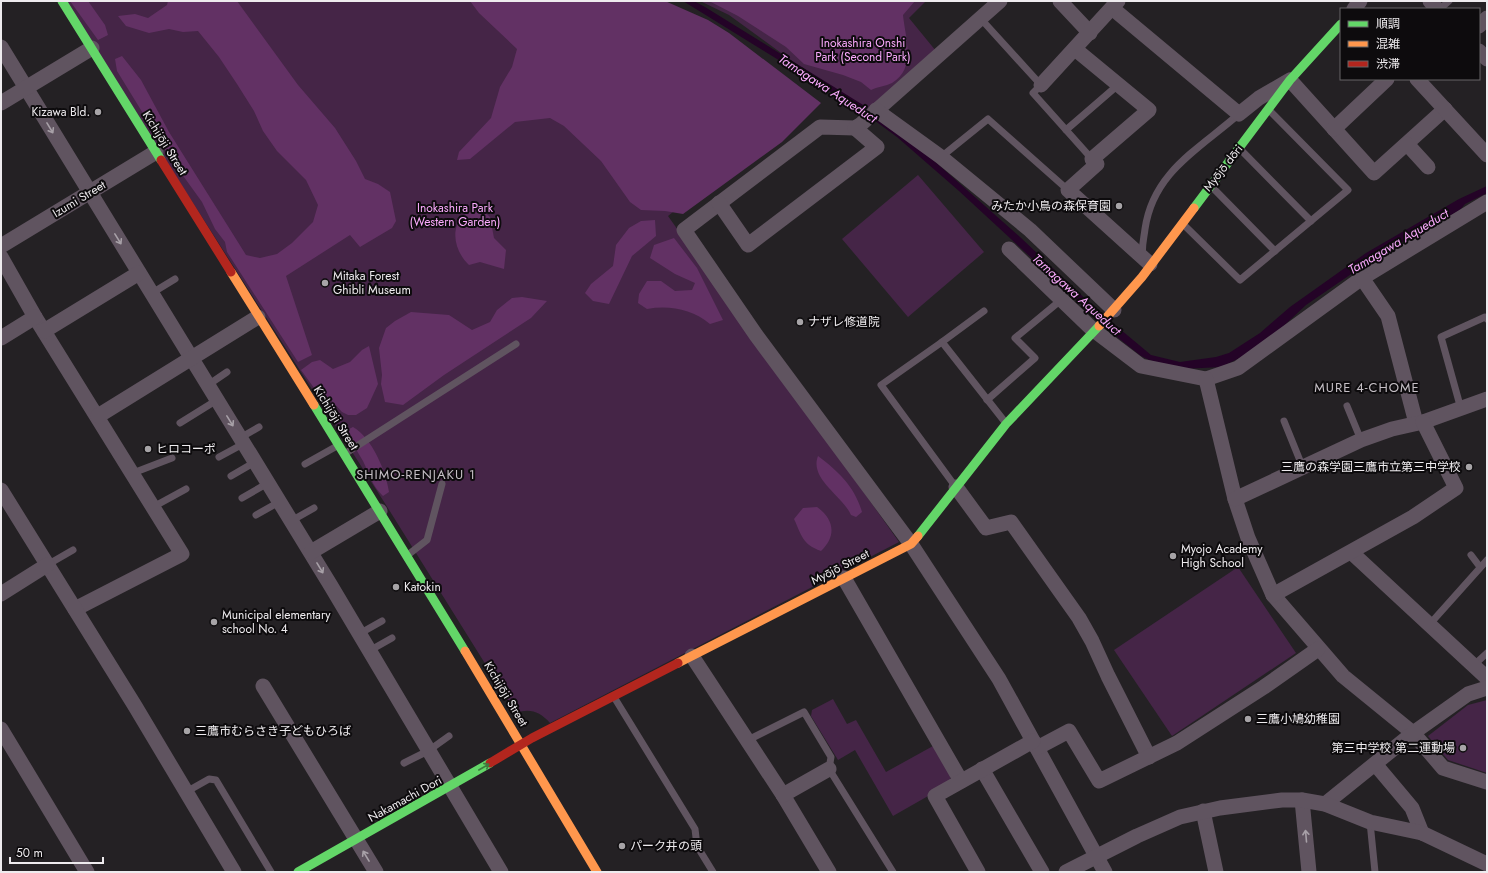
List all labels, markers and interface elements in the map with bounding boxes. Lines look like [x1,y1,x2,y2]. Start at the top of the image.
legend [1340,8,1480,80]
text: 順調 [1376,15,1400,33]
park label: Inokashira Onshi Park (Second Park) [815,34,911,66]
text: 混雑 [1376,35,1400,53]
water label: Tamagawa Aqueduct [775,49,882,128]
text: 渋滞 [1376,55,1400,73]
place label: Kizawa Bld. [31,103,90,121]
marker: Kizawa Bld. [93,107,103,117]
street label: Kichijōji Street [138,107,192,179]
one-way arrow [46,122,54,133]
street label: Myōjō dōri [1199,141,1247,195]
street label: Izumi Street [49,176,109,222]
place label: みたか小鳥の森保育園 [991,197,1111,215]
park label: Inokashira Park (Western Garden) [410,199,500,231]
marker: みたか小鳥の森保育園 [1114,201,1124,211]
water label: Tamagawa Aqueduct [1344,203,1453,279]
one-way arrow [114,233,122,244]
water label: Tamagawa Aqueduct [1028,249,1126,340]
place label: Mitaka Forest Ghibli Museum [333,267,411,299]
marker: Mitaka Forest Ghibli Museum [320,278,330,288]
place label: ナザレ修道院 [808,313,880,331]
marker: ナザレ修道院 [795,317,805,327]
district label: MURE 4-CHOME [1314,378,1420,397]
street label: Kichijōji Street [309,382,363,454]
one-way arrow [226,415,234,426]
place label: ヒロコーポ [156,440,216,458]
marker: ヒロコーポ [143,444,153,454]
place label: 三鷹の森学園三鷹市立第三中学校 [1281,458,1461,476]
marker: 三鷹の森学園三鷹市立第三中学校 [1464,462,1474,472]
district label: SHIMO-RENJAKU 1 [356,465,476,484]
place label: Myojo Academy High School [1181,540,1263,572]
street label: Myōjō Street [808,545,872,589]
marker: Myojo Academy High School [1168,551,1178,561]
one-way arrow [316,562,324,574]
place label: Katokin [404,578,441,596]
marker: Katokin [391,582,401,592]
place label: Municipal elementary school No. 4 [222,606,331,638]
marker: Municipal elementary school No. 4 [209,617,219,627]
street label: Kichijōji Street [479,658,533,730]
place label: 三鷹小鳩幼稚園 [1256,710,1340,728]
marker: 三鷹小鳩幼稚園 [1243,714,1253,724]
place label: 三鷹市むらさき子どもひろば [195,722,351,740]
marker: 三鷹市むらさき子どもひろば [182,726,192,736]
place label: 第三中学校 第二運動場 [1331,739,1455,757]
marker: 第三中学校 第二運動場 [1458,743,1468,753]
one-way arrow [478,763,490,771]
street label: Nakamachi Dori [365,771,445,827]
one-way arrow [1302,830,1309,843]
place label: パーク井の頭 [630,837,702,855]
scale bar [10,839,103,865]
marker: パーク井の頭 [617,841,627,851]
text: 50 m [16,844,43,862]
one-way arrow [362,851,370,862]

